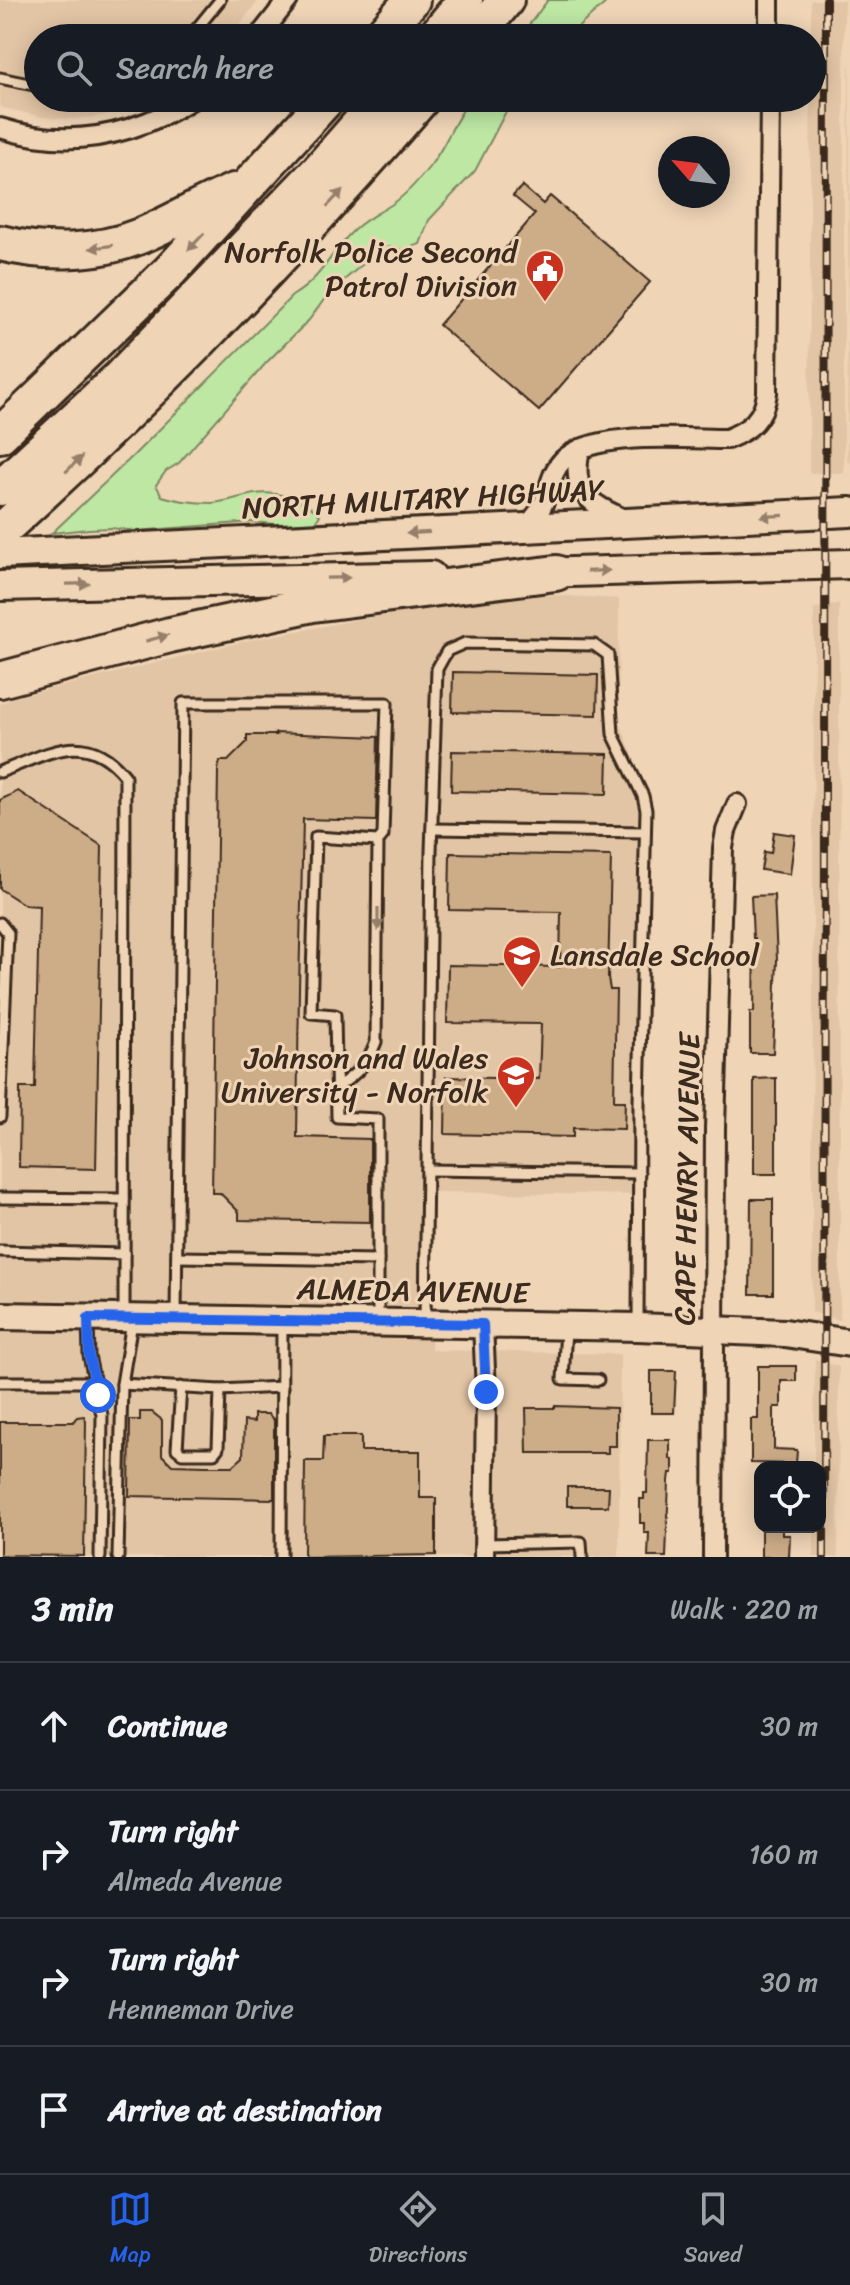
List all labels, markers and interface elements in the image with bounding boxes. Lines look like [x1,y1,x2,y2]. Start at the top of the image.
search box [24,24,826,112]
text: Search here [116,41,274,95]
icon: search [52,46,96,90]
north arrow [658,136,730,208]
one-way arrow [325,189,343,208]
place label: Norfolk Police Second Patrol Division [225,225,519,313]
one-way arrow [188,232,206,251]
one-way arrow [88,241,113,254]
public building icon: Norfolk Police Second Patrol Division [524,248,566,303]
one-way arrow [64,455,83,473]
street label: NORTH MILITARY HIGHWAY [240,462,607,535]
one-way arrow [759,509,784,522]
one-way arrow [405,527,430,540]
one-way arrow [586,565,611,578]
one-way arrow [326,571,351,584]
one-way arrow [66,578,91,590]
one-way arrow [144,632,169,644]
one-way arrow [372,907,384,932]
place label: Lansdale School [550,928,761,982]
school or university icon: Lansdale School [501,934,543,989]
street label: CAPE HENRY AVENUE [657,1030,717,1326]
place label: Johnson and Wales University - Norfolk [221,1031,489,1119]
school or university icon: Johnson and Wales University - Norfolk [495,1054,537,1109]
street label: ALMEDA AVENUE [296,1262,532,1320]
route end [468,1374,504,1410]
route start [80,1377,116,1413]
map controls [754,1461,826,1533]
button: locate [754,1461,826,1533]
text: 3 min [32,1579,113,1639]
text: Walk · 220 m [670,1586,818,1632]
text: Continue [108,1699,227,1753]
text: 30 m [761,1703,818,1749]
icon: ahead [32,1704,76,1748]
text: Turn right [108,1804,238,1858]
text: 160 m [749,1831,818,1877]
icon: right [32,1832,76,1876]
text: Almeda Avenue [108,1858,282,1904]
text: Turn right [108,1932,238,1986]
text: 30 m [761,1959,818,2005]
icon: right [32,1960,76,2004]
text: Henneman Drive [108,1986,294,2032]
text: Arrive at destination [108,2083,382,2137]
icon: arrive [32,2088,76,2132]
tab: Map [108,2187,152,2274]
tab: Directions [369,2187,467,2274]
tab: Saved [684,2187,742,2274]

